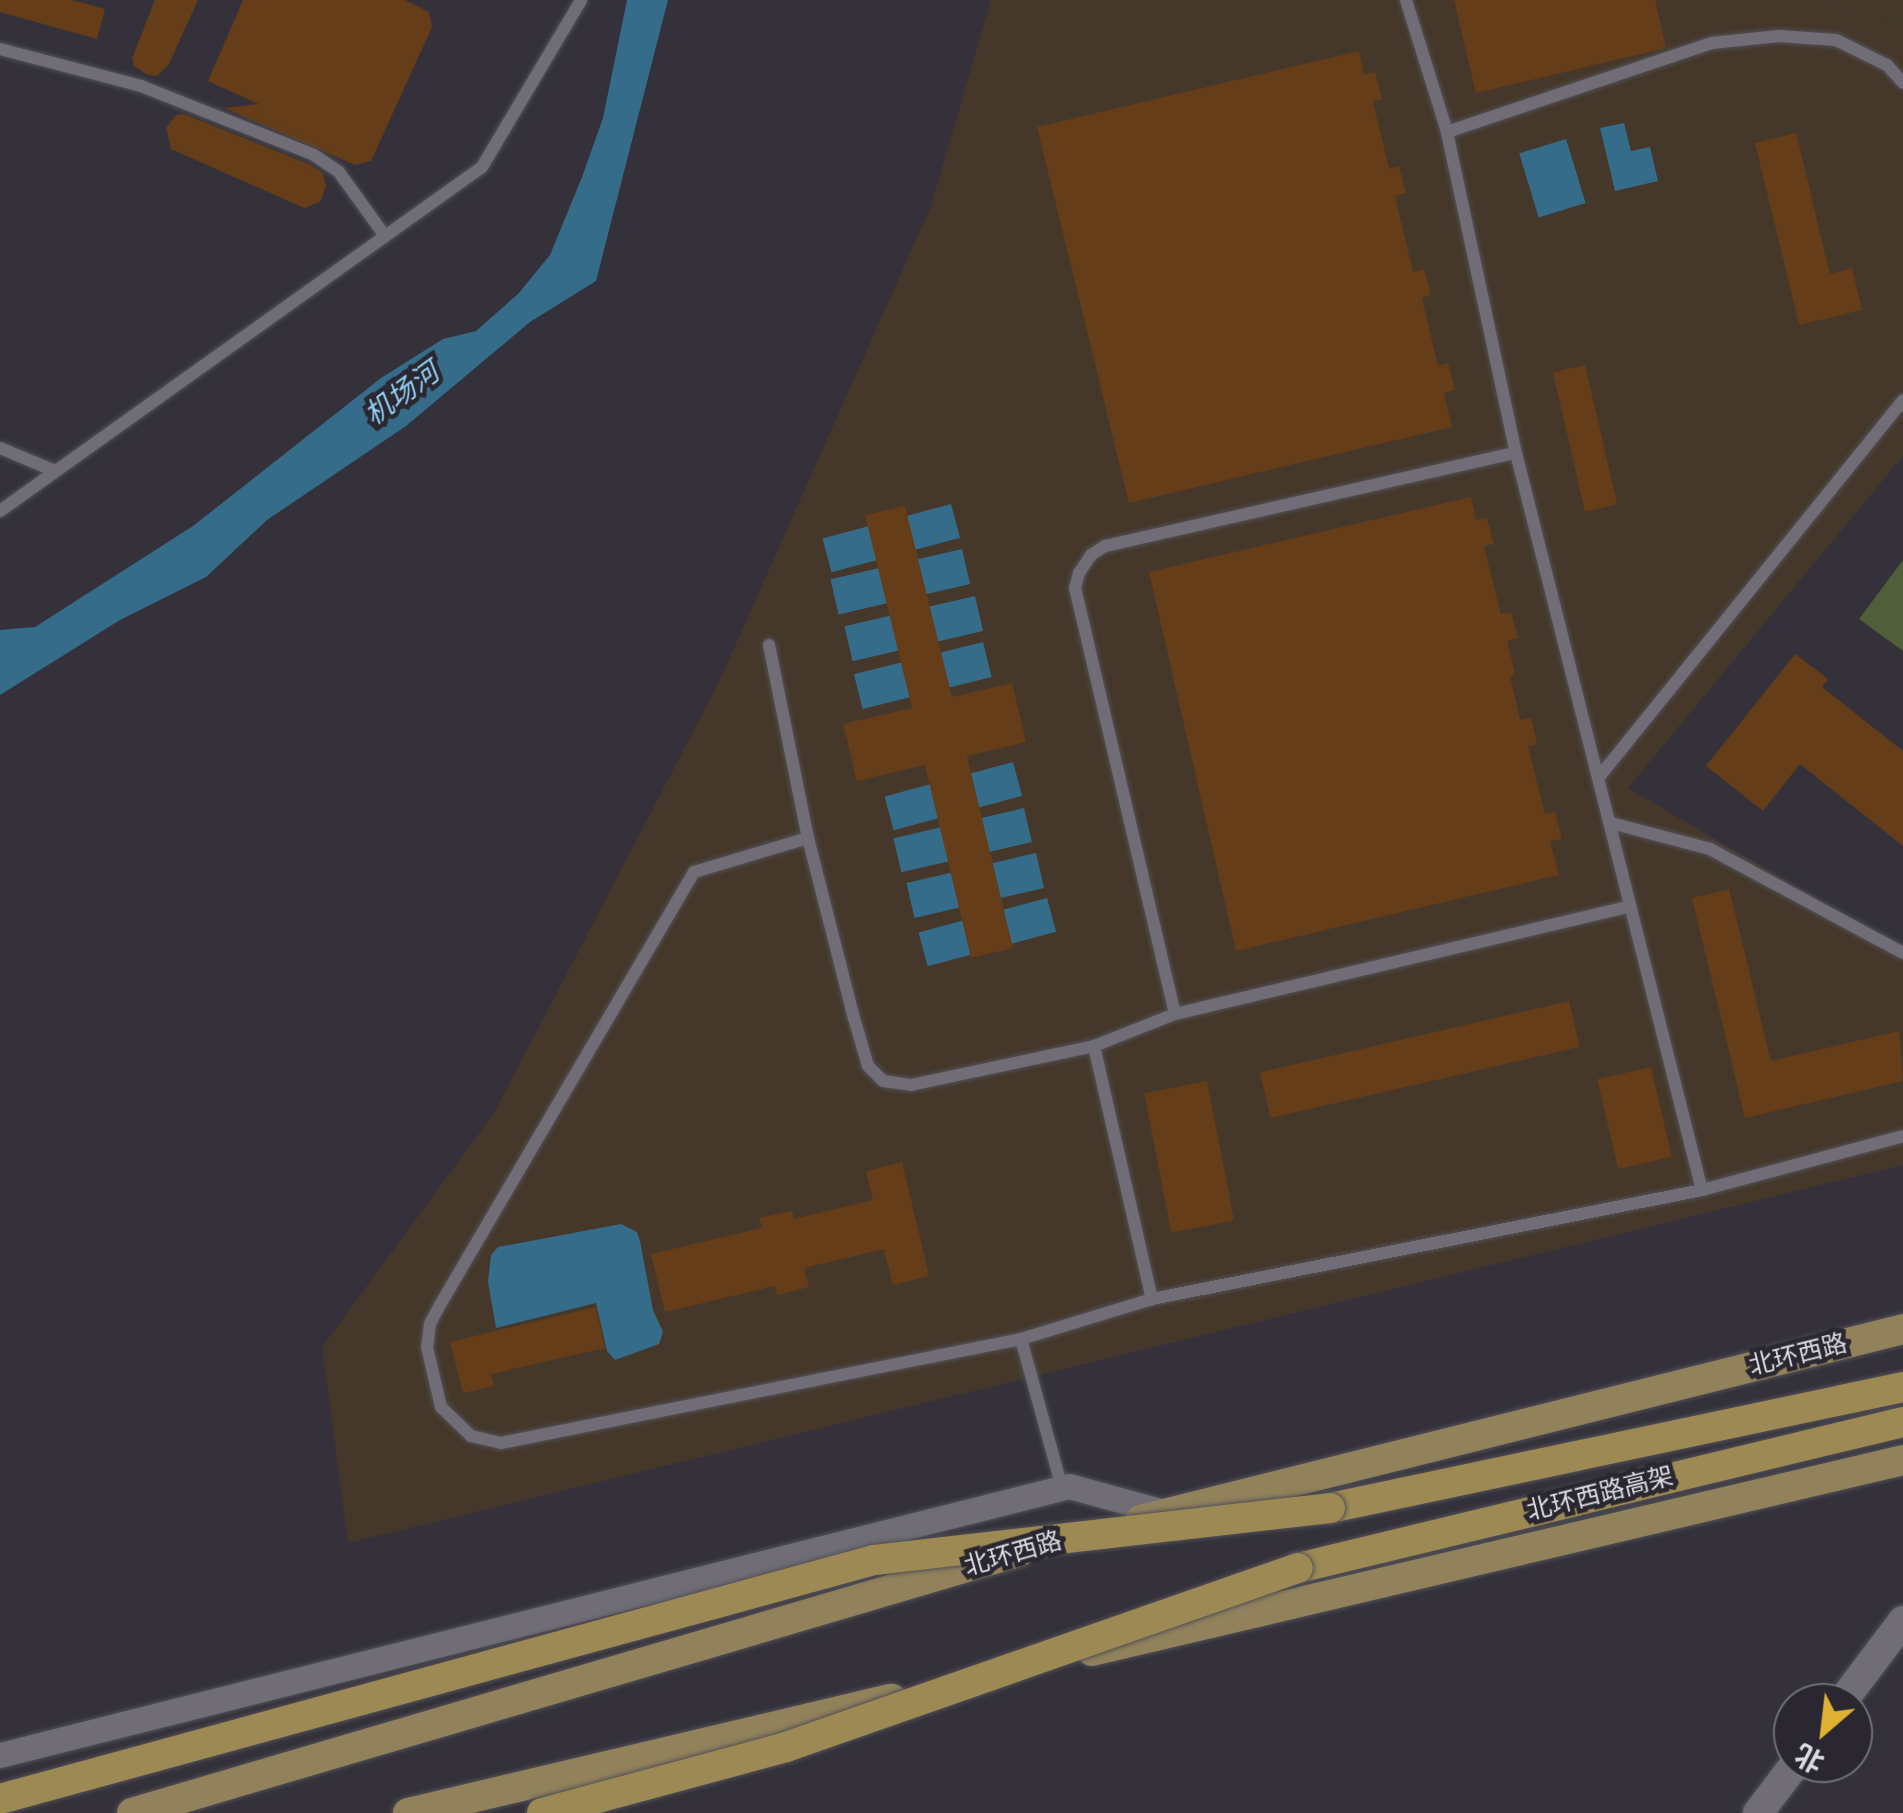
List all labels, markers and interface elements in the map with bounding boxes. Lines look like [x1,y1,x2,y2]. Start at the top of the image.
water label: 机场河 [358,356,446,432]
street label: 北环西路 [1746,1328,1850,1382]
street label: 北环西路高架 [1524,1461,1676,1527]
street label: 北环西路 [961,1526,1065,1582]
north arrow [1773,1683,1873,1783]
text: 北 [1790,1737,1830,1779]

